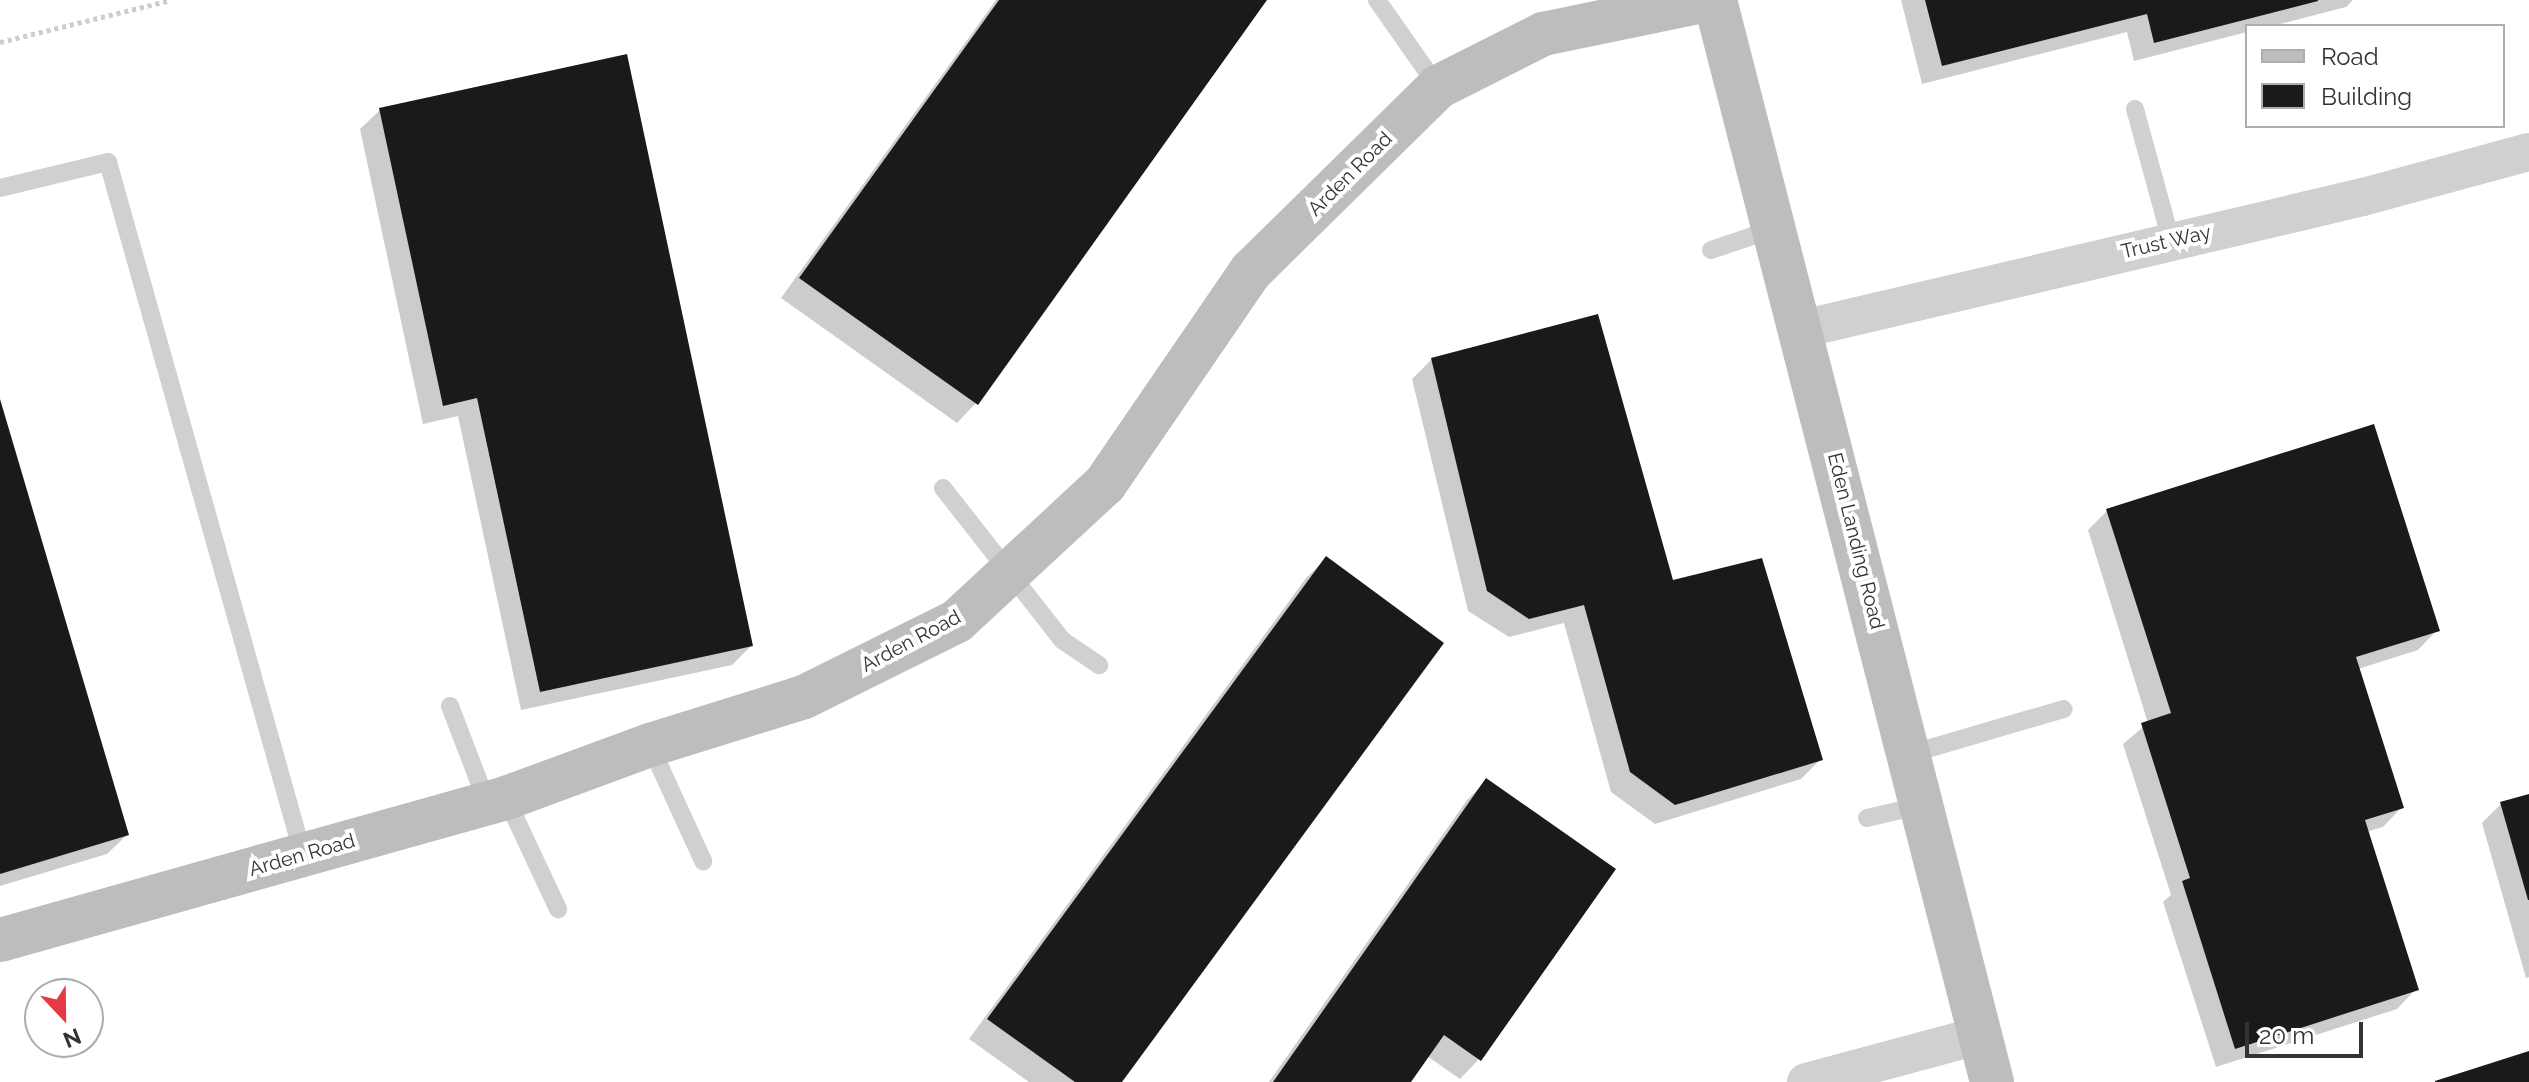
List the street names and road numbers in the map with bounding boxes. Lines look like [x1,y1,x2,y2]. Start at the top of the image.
street label: Arden Road [1303,127,1397,221]
street label: Trust Way [2118,220,2214,264]
street label: Eden Landing Road [1822,450,1890,632]
street label: Arden Road [857,605,965,677]
street label: Arden Road [246,828,358,882]

